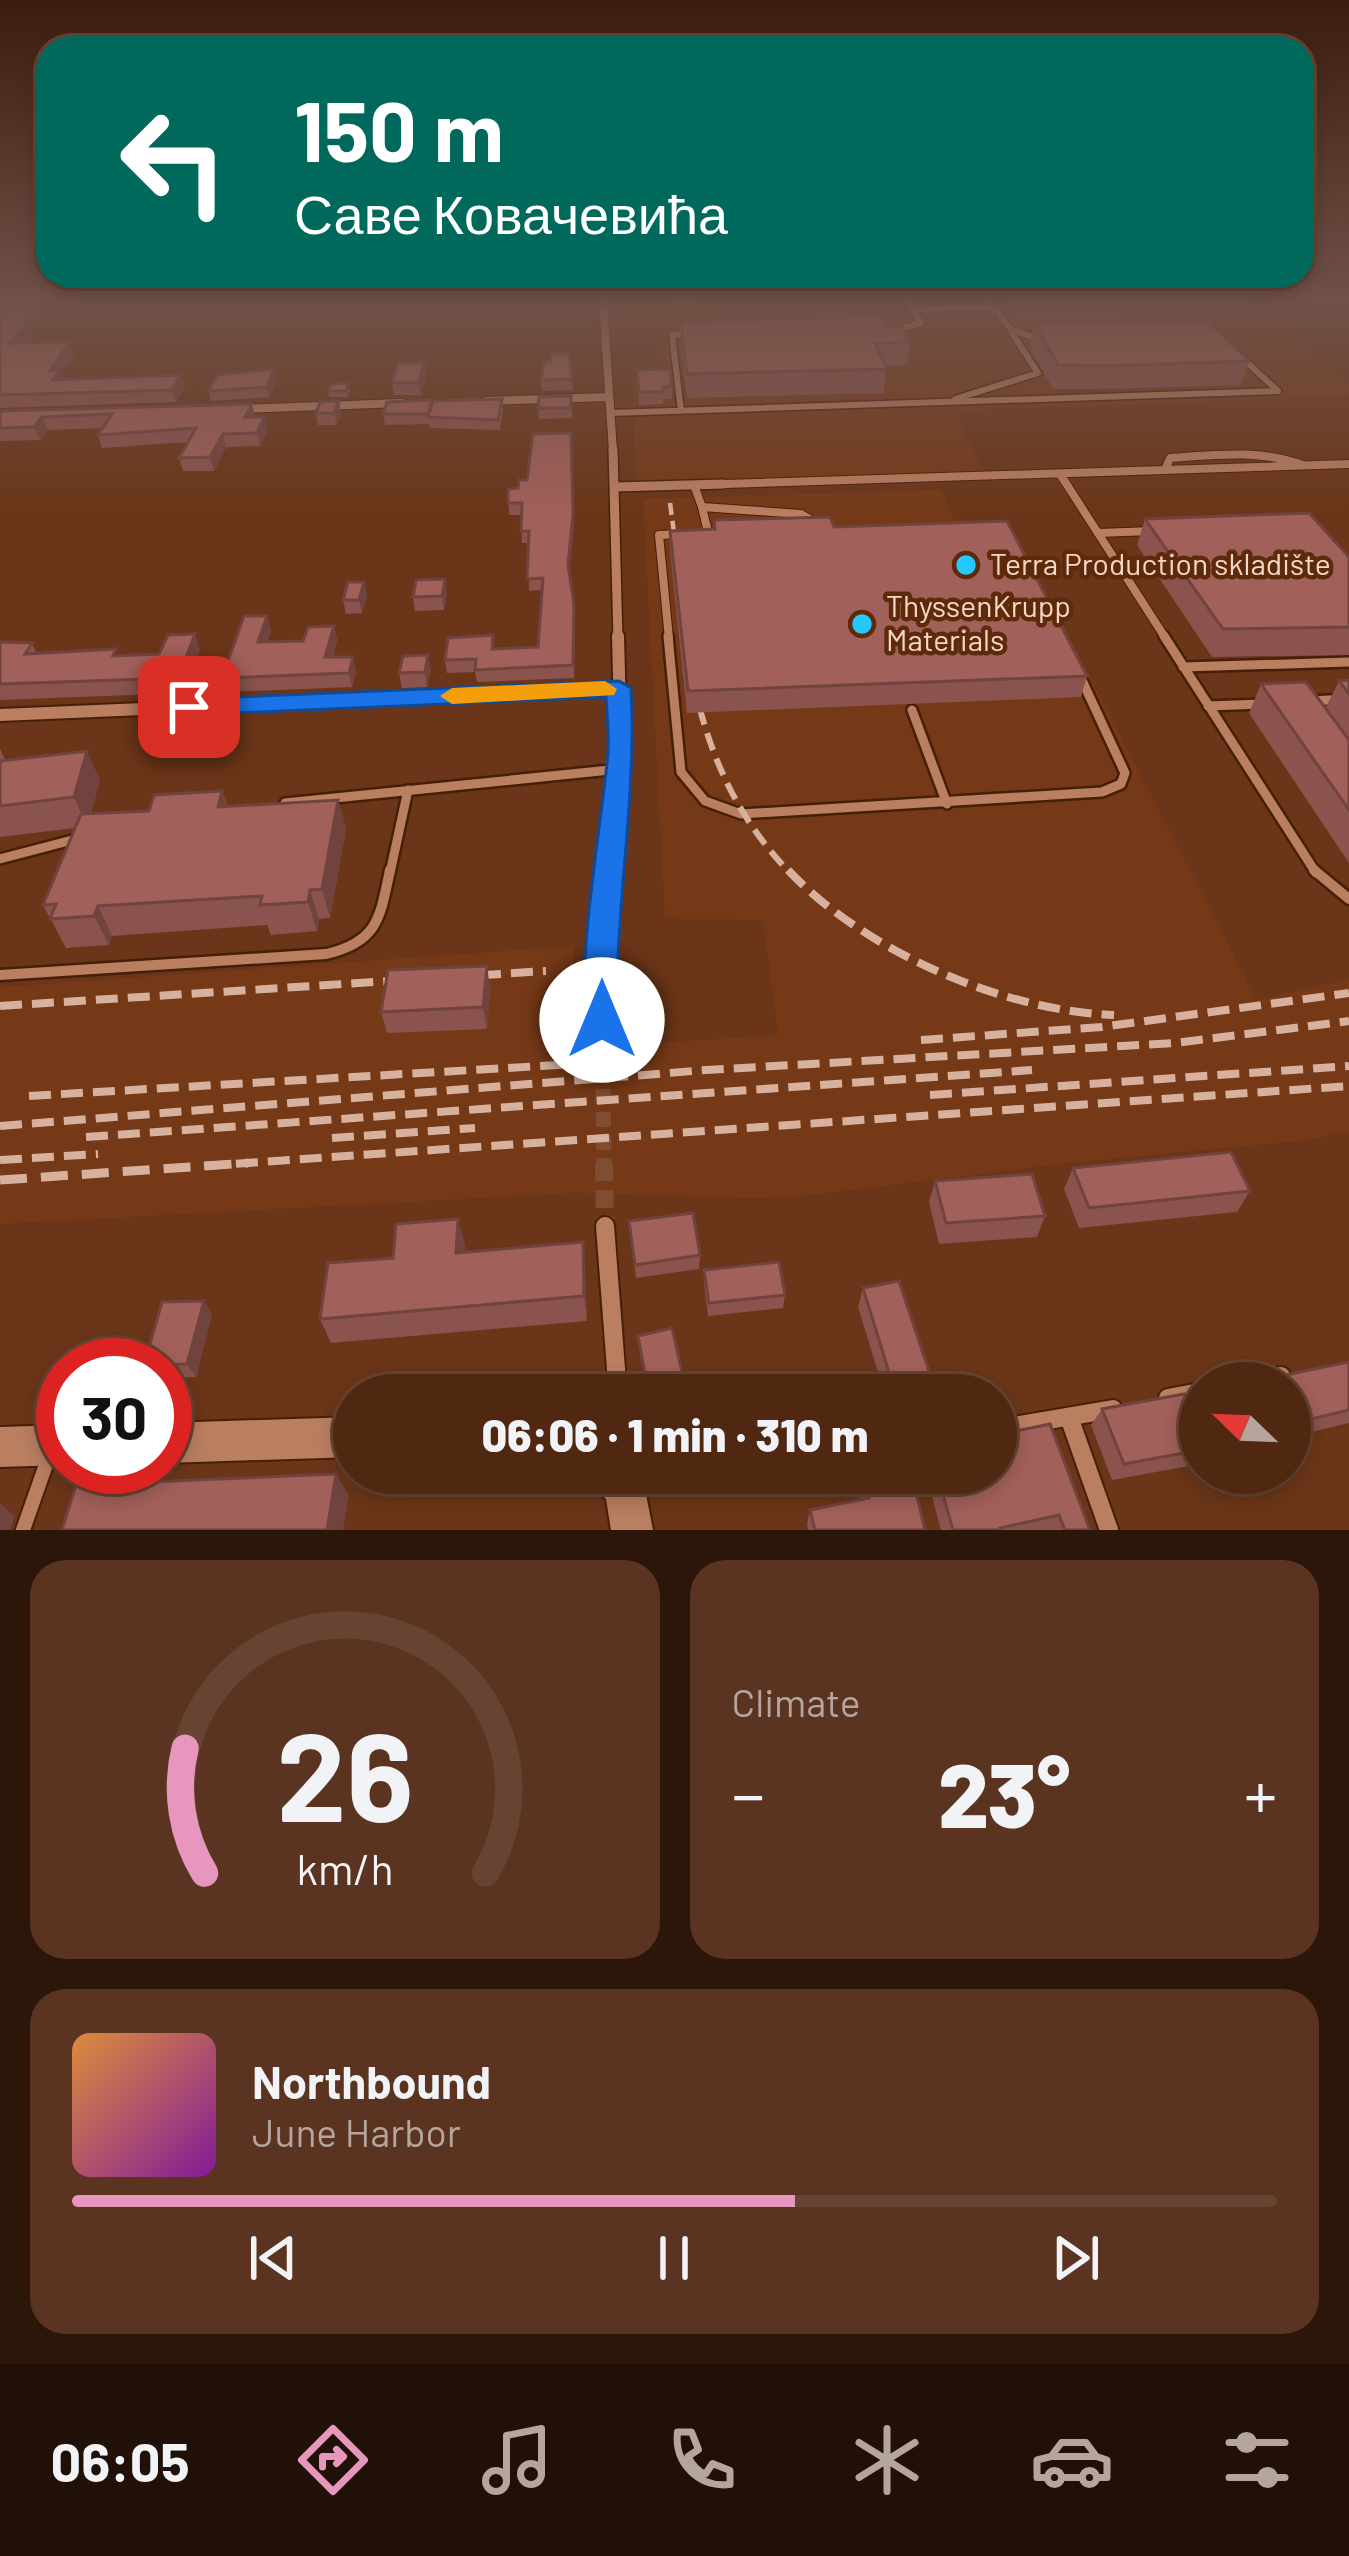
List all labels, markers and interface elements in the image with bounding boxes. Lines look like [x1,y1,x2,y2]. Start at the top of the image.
text: 150 m [294,78,504,179]
icon: left [96,84,252,240]
text: Саве Ковачевића [294,180,728,245]
place label: Terra Production skladište [990,545,1331,581]
marker: Terra Production skladište [953,552,979,578]
place label: ThyssenKrupp Materials [886,587,1071,657]
marker: ThyssenKrupp Materials [849,611,875,637]
pin [138,656,240,758]
icon: arrive [156,674,222,740]
position arrow [539,957,665,1083]
speed limit sign: 30 [36,1338,192,1494]
north arrow [1179,1362,1311,1494]
map controls [1179,1362,1311,1494]
text: 06:06 · 1 min · 310 m [481,1407,869,1461]
text: Climate [732,1678,861,1725]
text: 26 [276,1697,413,1847]
text: 23° [938,1738,1071,1846]
text: − [732,1753,765,1832]
text: + [1244,1753,1277,1832]
text: km/h [296,1841,393,1893]
text: Northbound [252,2054,491,2108]
text: June Harbor [252,2108,461,2155]
icon: previous [240,2225,306,2291]
icon: pause [641,2225,707,2291]
icon: next [1043,2225,1109,2291]
icon: directions [291,2418,375,2502]
icon: music [475,2418,559,2502]
icon: phone [660,2418,744,2502]
icon: climate [845,2418,929,2502]
icon: car [1030,2418,1114,2502]
icon: filters [1215,2418,1299,2502]
text: 06:05 [50,2428,190,2493]

